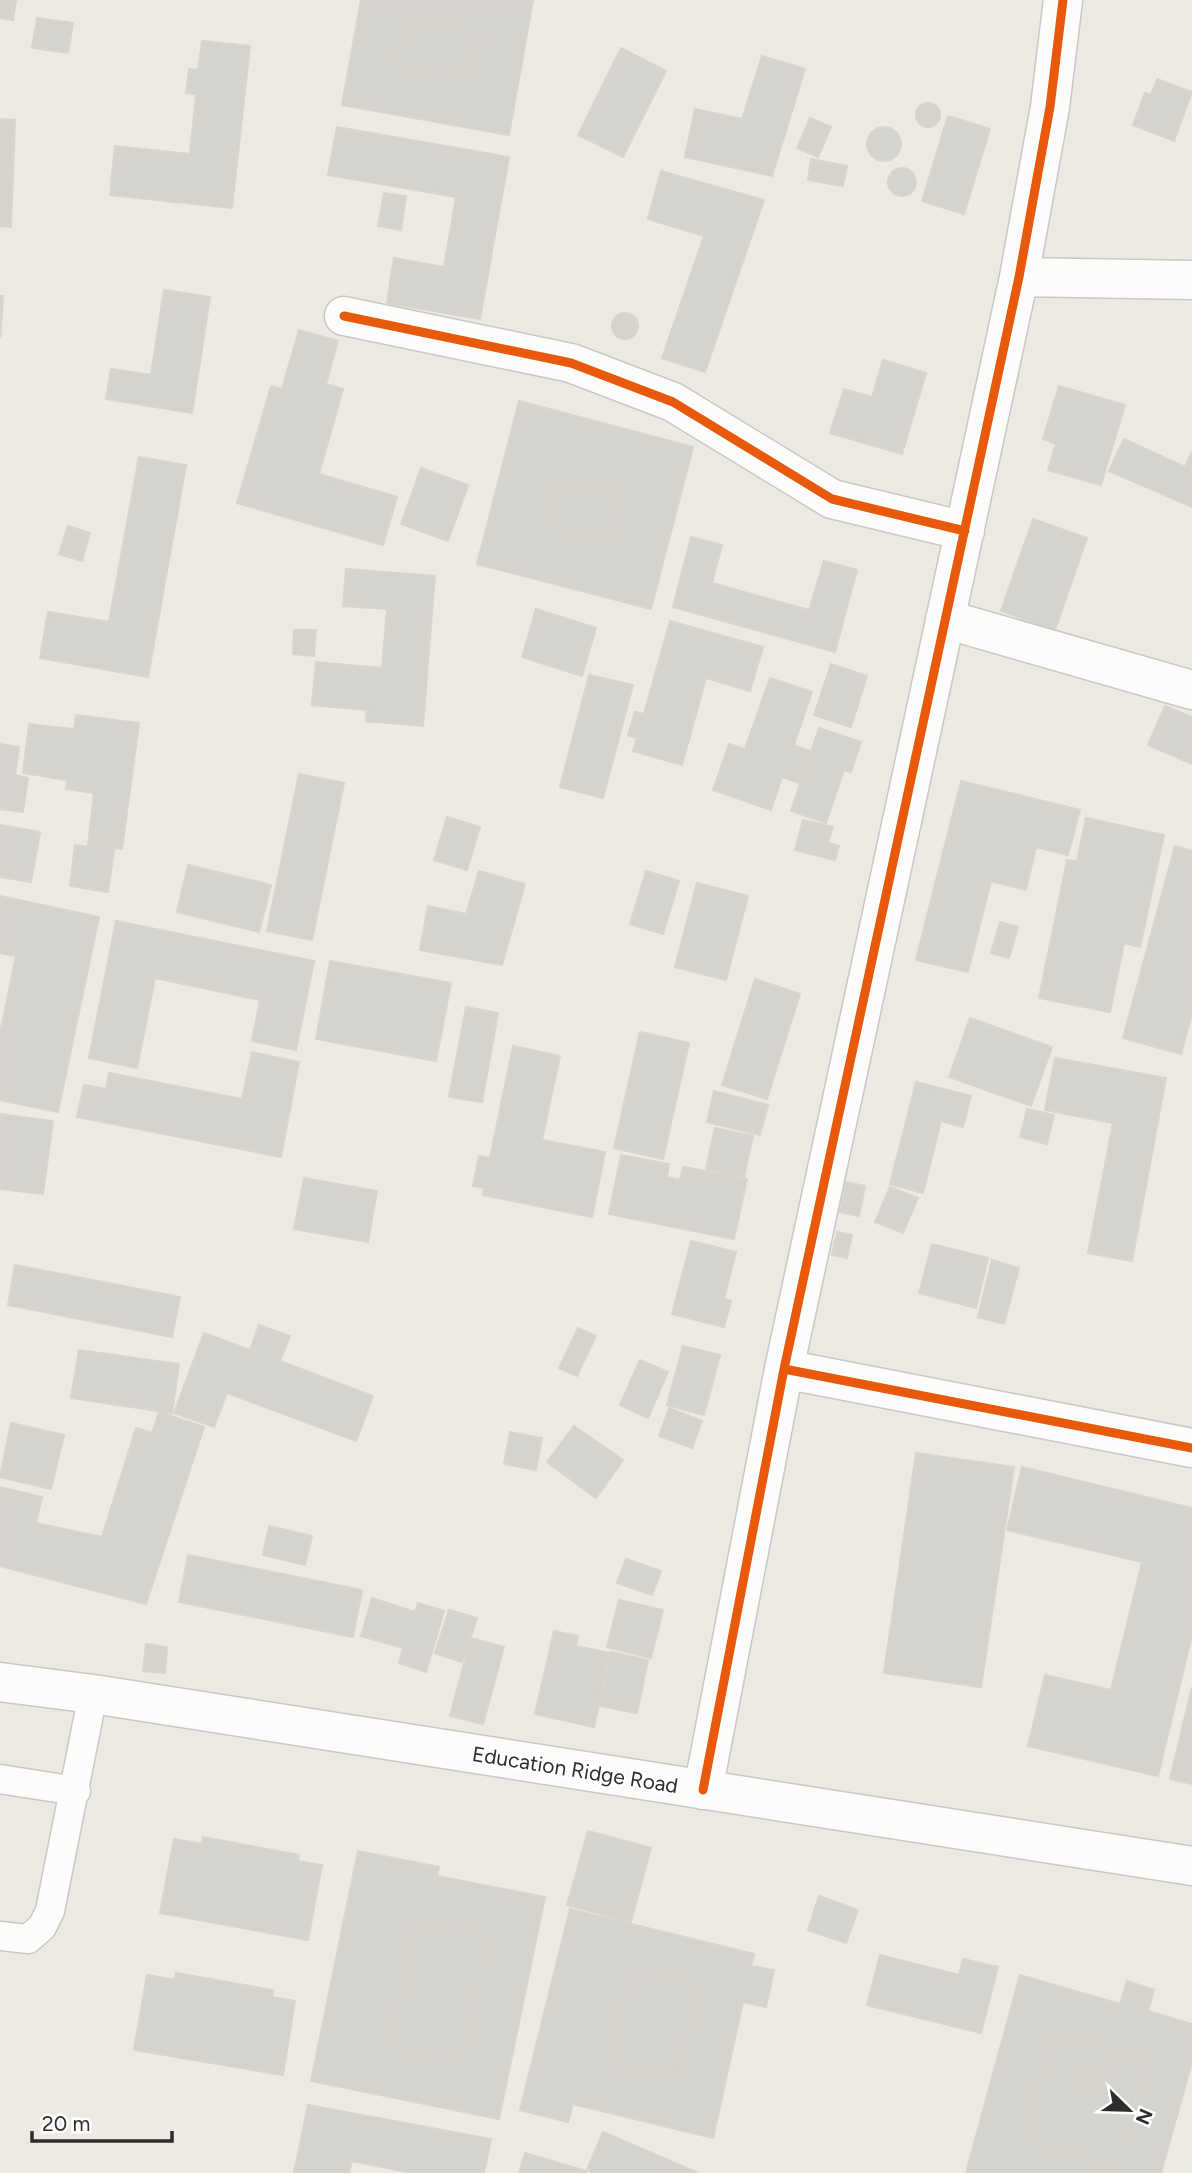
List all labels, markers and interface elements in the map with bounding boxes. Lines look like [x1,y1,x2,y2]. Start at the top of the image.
street label: Education Ridge Road [470,1741,680,1798]
north arrow [1094,2075,1164,2145]
scale bar [32,2100,172,2144]
text: N [1131,2105,1158,2128]
text: 20 m [42,2111,90,2136]

